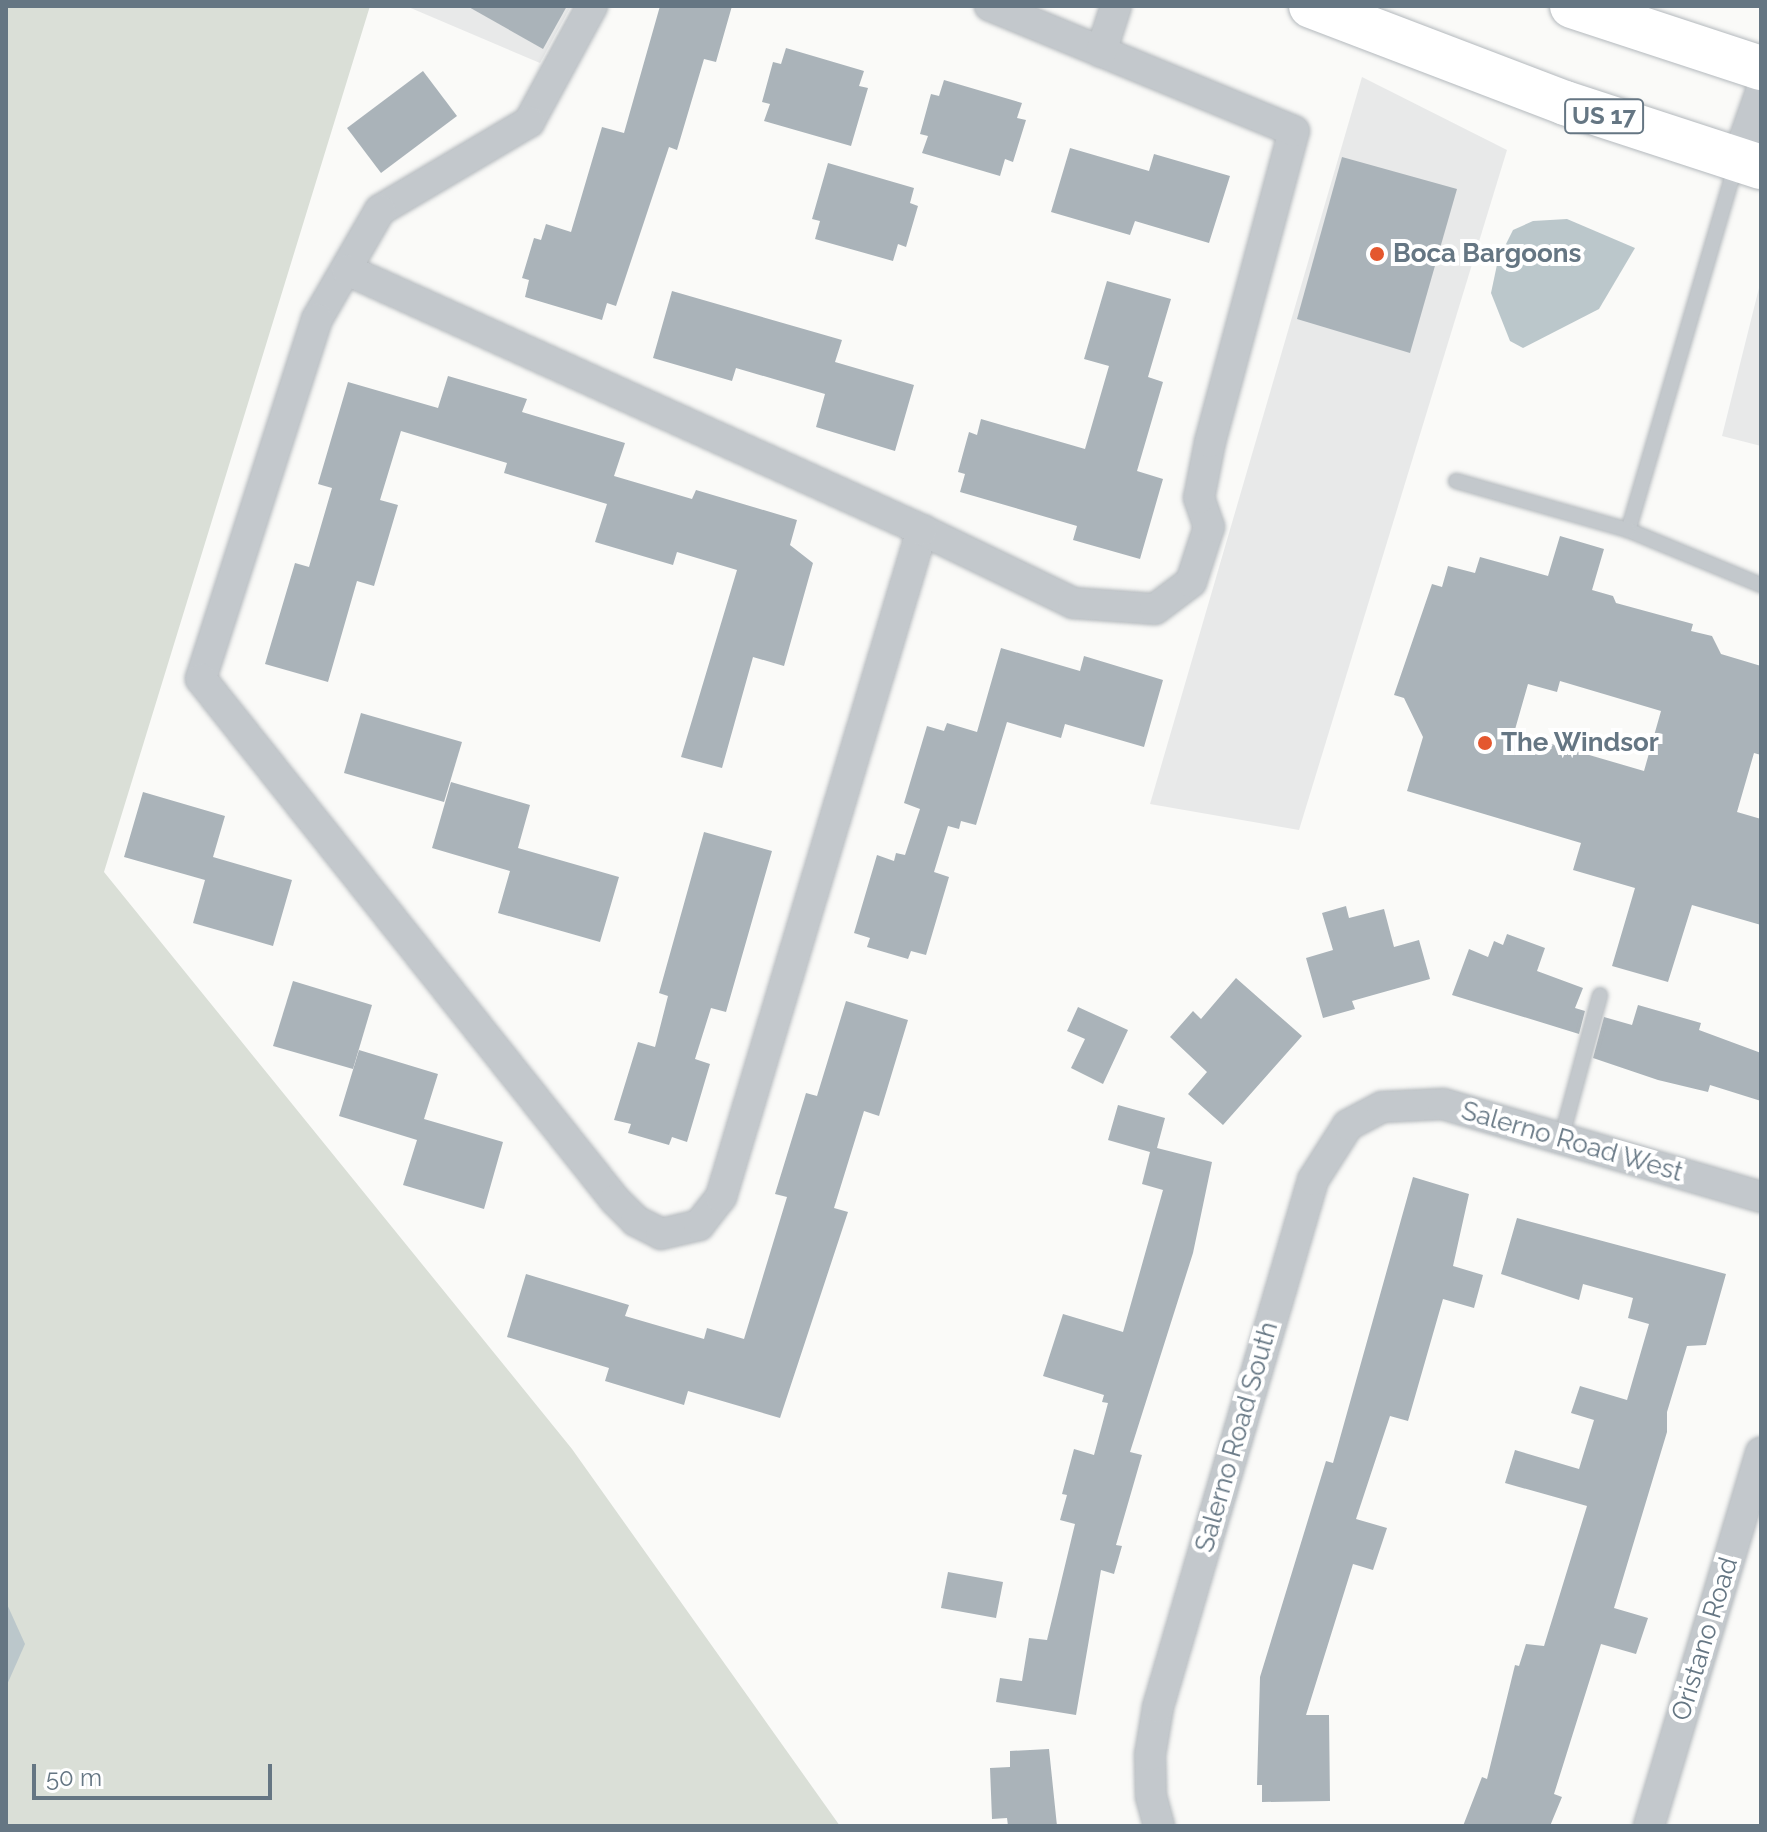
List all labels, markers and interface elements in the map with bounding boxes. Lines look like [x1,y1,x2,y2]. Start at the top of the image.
road number: US 17 [1564,96,1644,136]
place label: Boca Bargoons [1393,238,1581,270]
marker: Boca Bargoons [1368,245,1386,263]
place label: The Windsor [1501,727,1660,759]
marker: The Windsor [1476,734,1494,752]
street label: Salerno Road West [1457,1095,1687,1189]
street label: Salerno Road South [1189,1318,1285,1556]
street label: Oristano Road [1665,1553,1745,1725]
scale bar [36,1748,276,1798]
text: 50 m [46,1763,102,1792]

